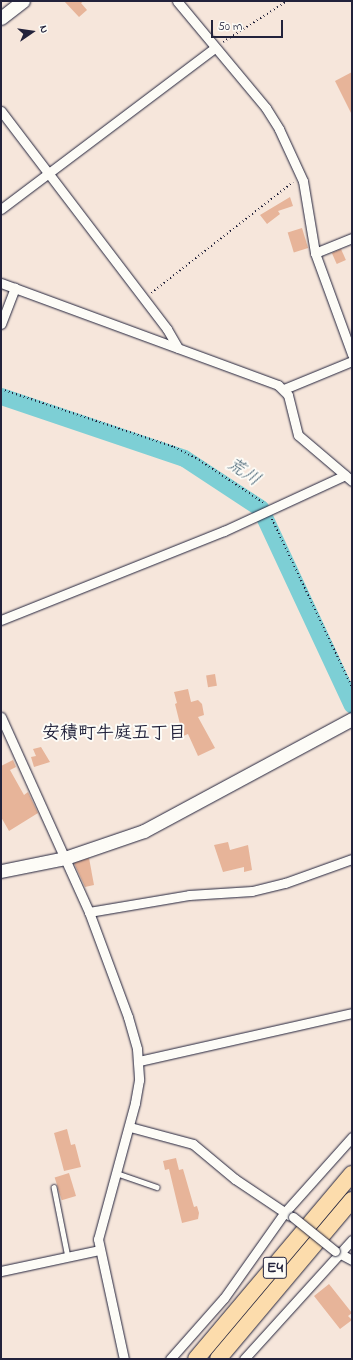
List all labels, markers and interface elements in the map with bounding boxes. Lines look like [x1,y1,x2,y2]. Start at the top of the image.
north arrow [12,12,52,52]
scale bar [213,12,285,38]
text: 50 m [218,18,242,36]
text: N [35,24,52,35]
water label: 荒川 [222,454,264,492]
district label: 安積町牛庭五丁目 [42,723,186,745]
road number: E4 [262,1254,288,1282]

